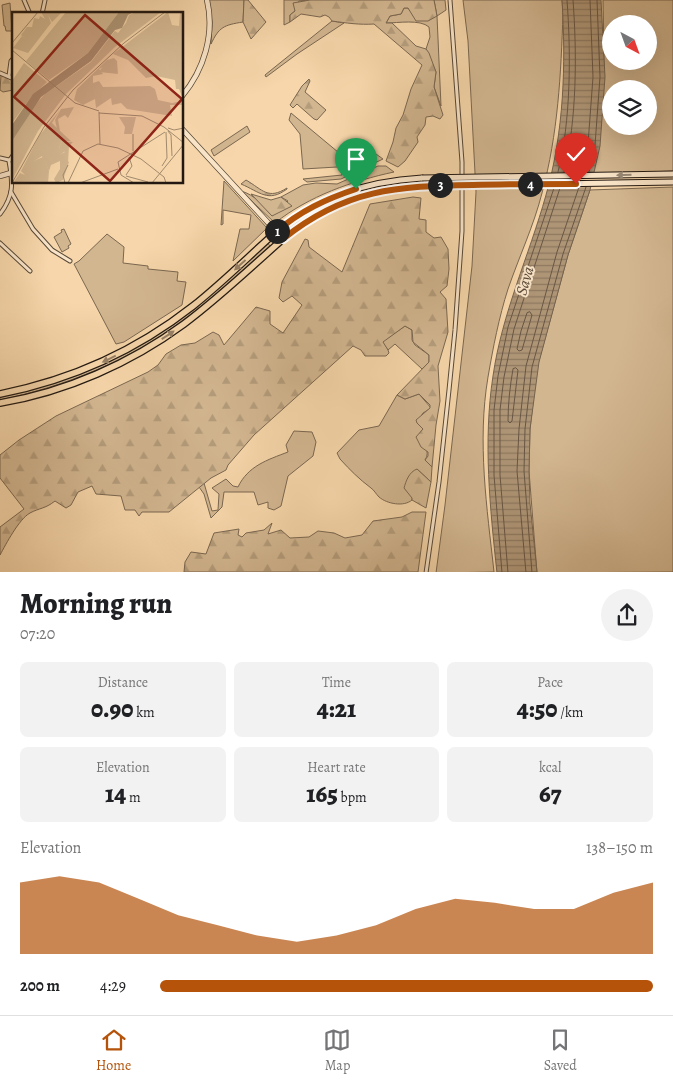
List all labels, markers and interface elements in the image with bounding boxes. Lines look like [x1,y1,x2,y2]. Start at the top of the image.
inset map [12,12,184,184]
north arrow [602,15,658,70]
map controls [602,15,657,135]
button: layers [602,80,657,135]
pin [555,133,597,184]
pin [335,138,377,189]
icon: check [562,140,590,168]
icon: arrive [342,145,370,173]
one-way arrow [616,171,632,179]
pin: 3 [428,172,452,198]
pin: 4 [518,172,542,196]
text: 4 [527,175,534,194]
text: 3 [437,176,444,195]
pin: 1 [264,218,290,244]
text: 1 [275,222,280,241]
one-way arrow [235,259,247,271]
water label: Sava [510,263,540,298]
one-way arrow [161,330,175,339]
one-way arrow [101,355,116,363]
text: Morning run [20,585,172,623]
button: share [601,589,653,641]
text: 07:20 [20,623,55,645]
text: Distance [98,673,148,692]
text: Time [322,673,351,692]
text: Pace [537,673,563,692]
text: 0.90 [91,692,133,726]
text: 4:21 [317,692,356,726]
text: 4:50 [517,692,558,726]
text: km [133,703,155,722]
text: /km [558,703,584,722]
text: Elevation [96,758,150,777]
text: Heart rate [307,758,366,777]
text: kcal [539,758,561,777]
text: 14 [105,777,126,811]
text: 165 [306,777,338,811]
text: 67 [539,777,561,811]
text: m [126,788,141,807]
text: bpm [338,788,367,807]
text: Elevation [20,837,81,859]
text: 138–150 m [586,837,653,859]
text: 200 m [20,975,60,997]
text: 4:29 [100,975,126,997]
tab: Home [96,1026,131,1075]
tab: Map [323,1026,351,1075]
tab: Saved [544,1026,577,1075]

